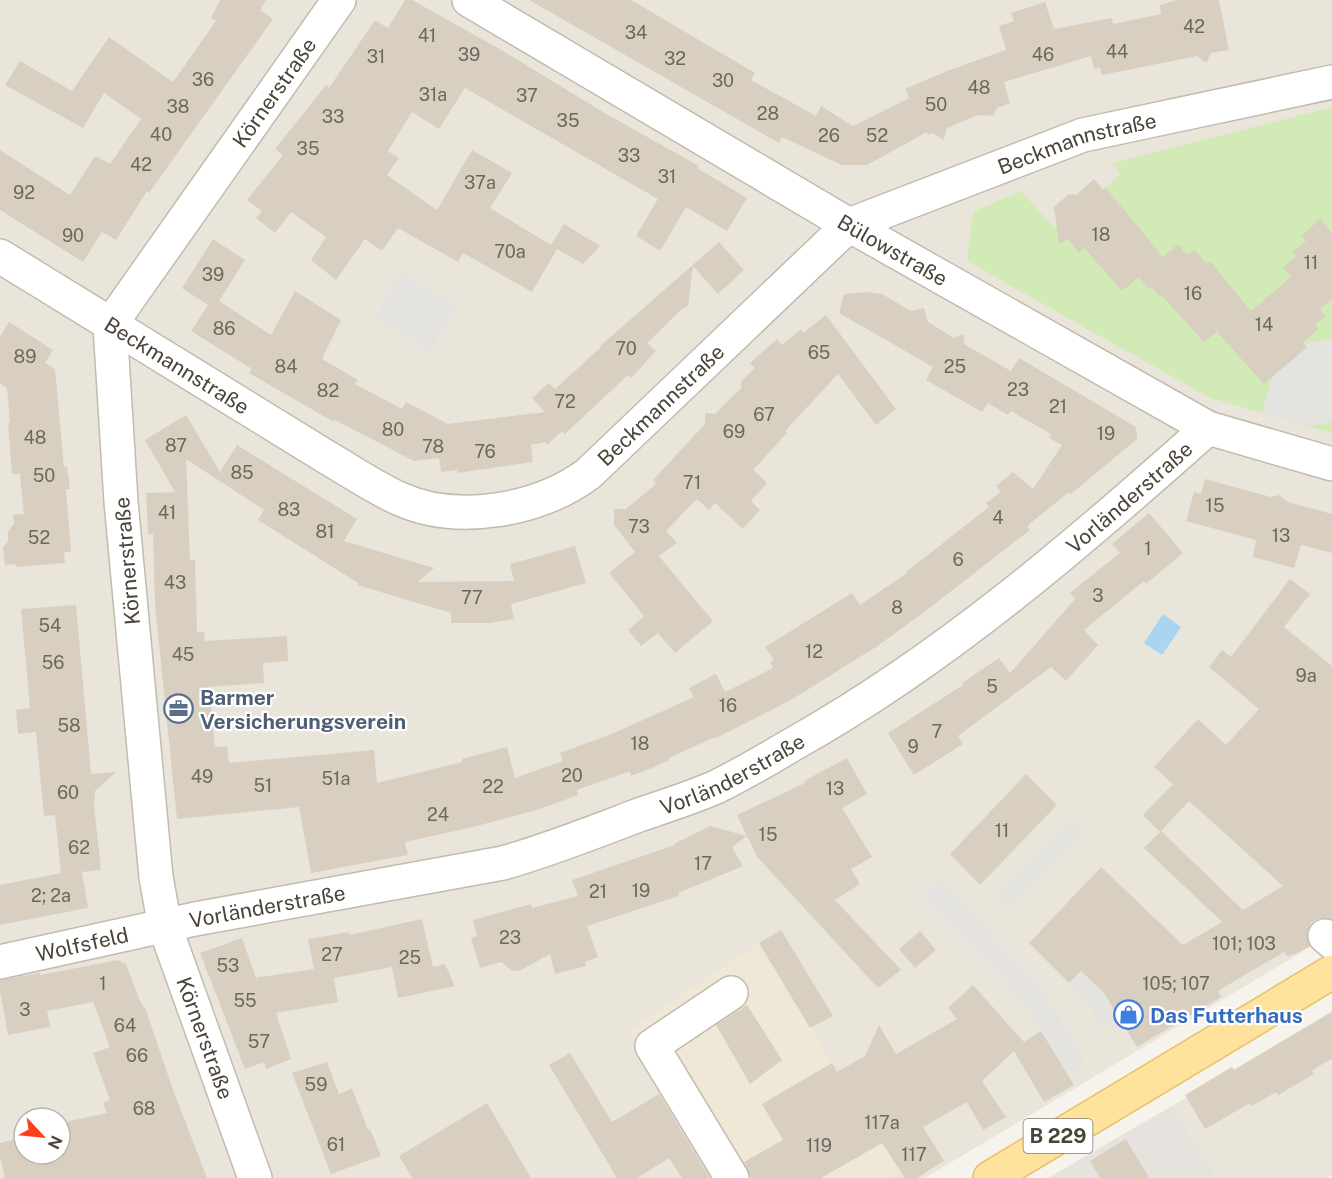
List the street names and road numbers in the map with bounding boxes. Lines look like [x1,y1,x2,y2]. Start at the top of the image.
street label: Körnerstraße [227,33,321,152]
street label: Beckmannstraße [994,107,1159,179]
street label: Bülowstraße [833,209,952,291]
street label: Beckmannstraße [100,311,254,419]
street label: Beckmannstraße [592,339,729,471]
street label: Vorländerstraße [1061,436,1197,558]
street label: Körnerstraße [109,496,145,626]
street label: Vorländerstraße [657,728,809,819]
street label: Vorländerstraße [187,879,347,932]
street label: Wolfsfeld [33,922,131,966]
street label: Körnerstraße [171,973,239,1103]
road number: B 229 [1024,1119,1092,1153]

